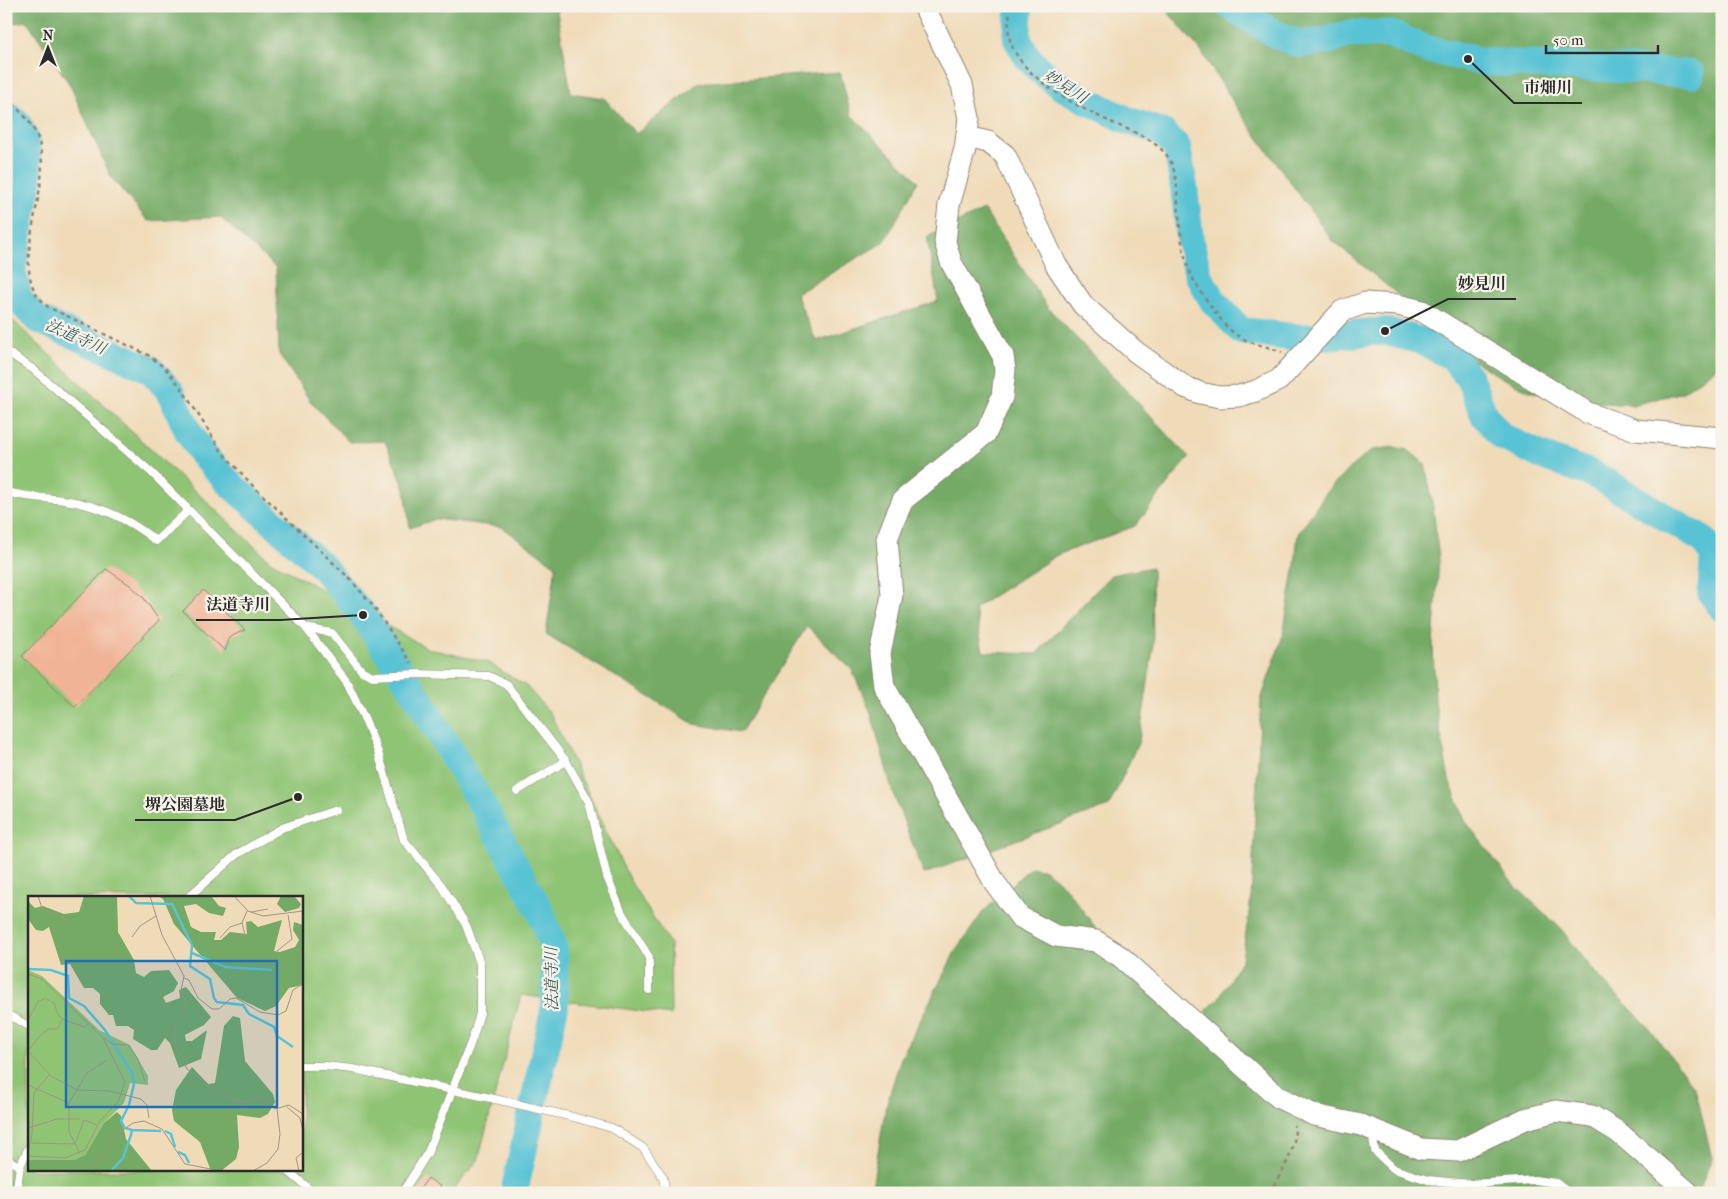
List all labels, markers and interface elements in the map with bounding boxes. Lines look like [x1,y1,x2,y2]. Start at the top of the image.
north arrow [22,22,72,72]
scale bar [1546,22,1658,54]
text: N [43,27,54,44]
text: 50 m [1553,31,1584,49]
water label: 妙見川 [1040,66,1093,108]
callout: 市畑川 [1514,72,1582,103]
text: 市畑川 [1524,78,1572,97]
callout: 妙見川 [1448,268,1516,299]
text: 妙見川 [1458,274,1506,293]
water label: 法道寺川 [43,315,111,359]
callout: 法道寺川 [196,589,280,620]
text: 法道寺川 [206,595,270,614]
callout: 堺公園墓地 [135,789,235,820]
text: 堺公園墓地 [145,795,225,814]
inset map [28,896,302,1172]
water label: 法道寺川 [541,945,562,1011]

